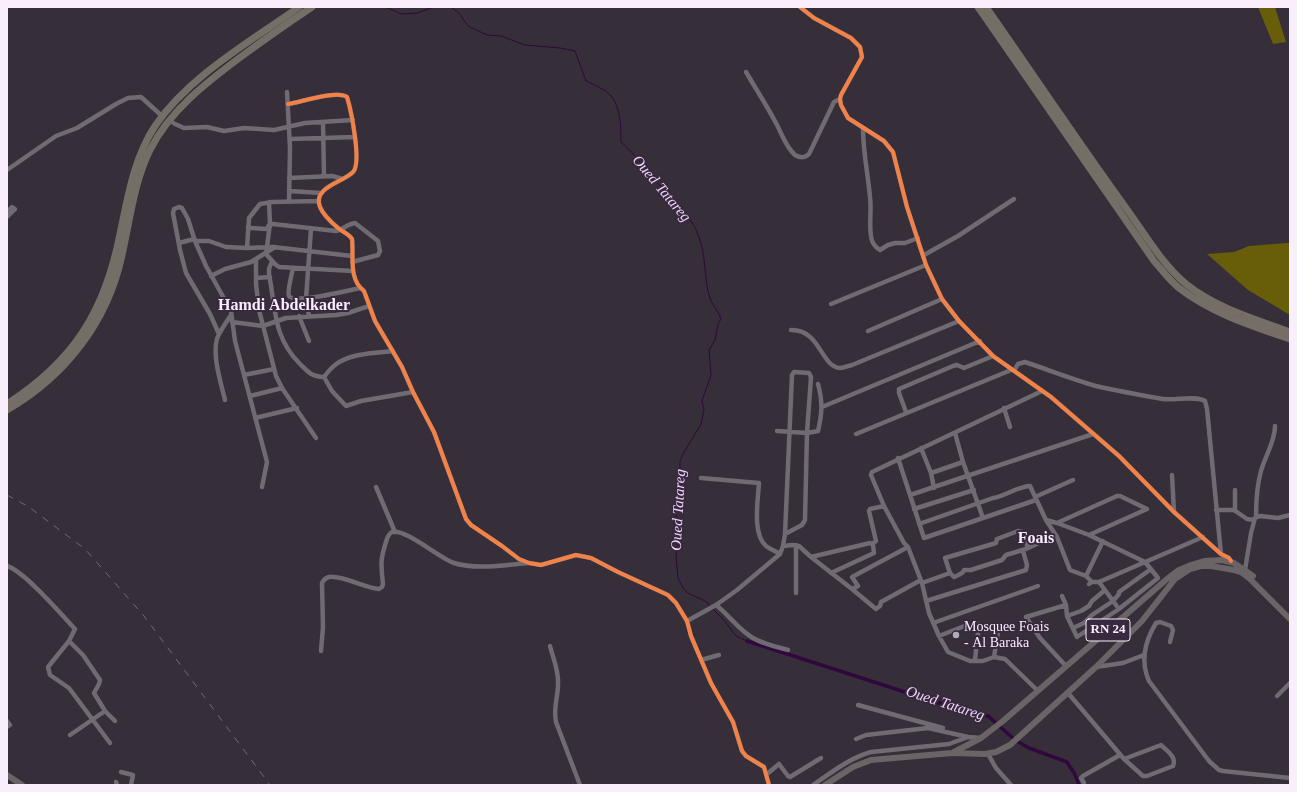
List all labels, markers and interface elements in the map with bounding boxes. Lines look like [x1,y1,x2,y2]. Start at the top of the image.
water label: Oued Tatareg [627,151,695,227]
district label: Hamdi Abdelkader [220,296,348,316]
water label: Oued Tatareg [668,467,690,553]
district label: Foais [1018,529,1054,549]
place label: Mosquee Foais - Al Baraka [964,619,1053,652]
road number: RN 24 [1086,619,1130,641]
marker: Mosquee Foais - Al Baraka [951,630,961,640]
water label: Oued Tatareg [902,682,988,726]

